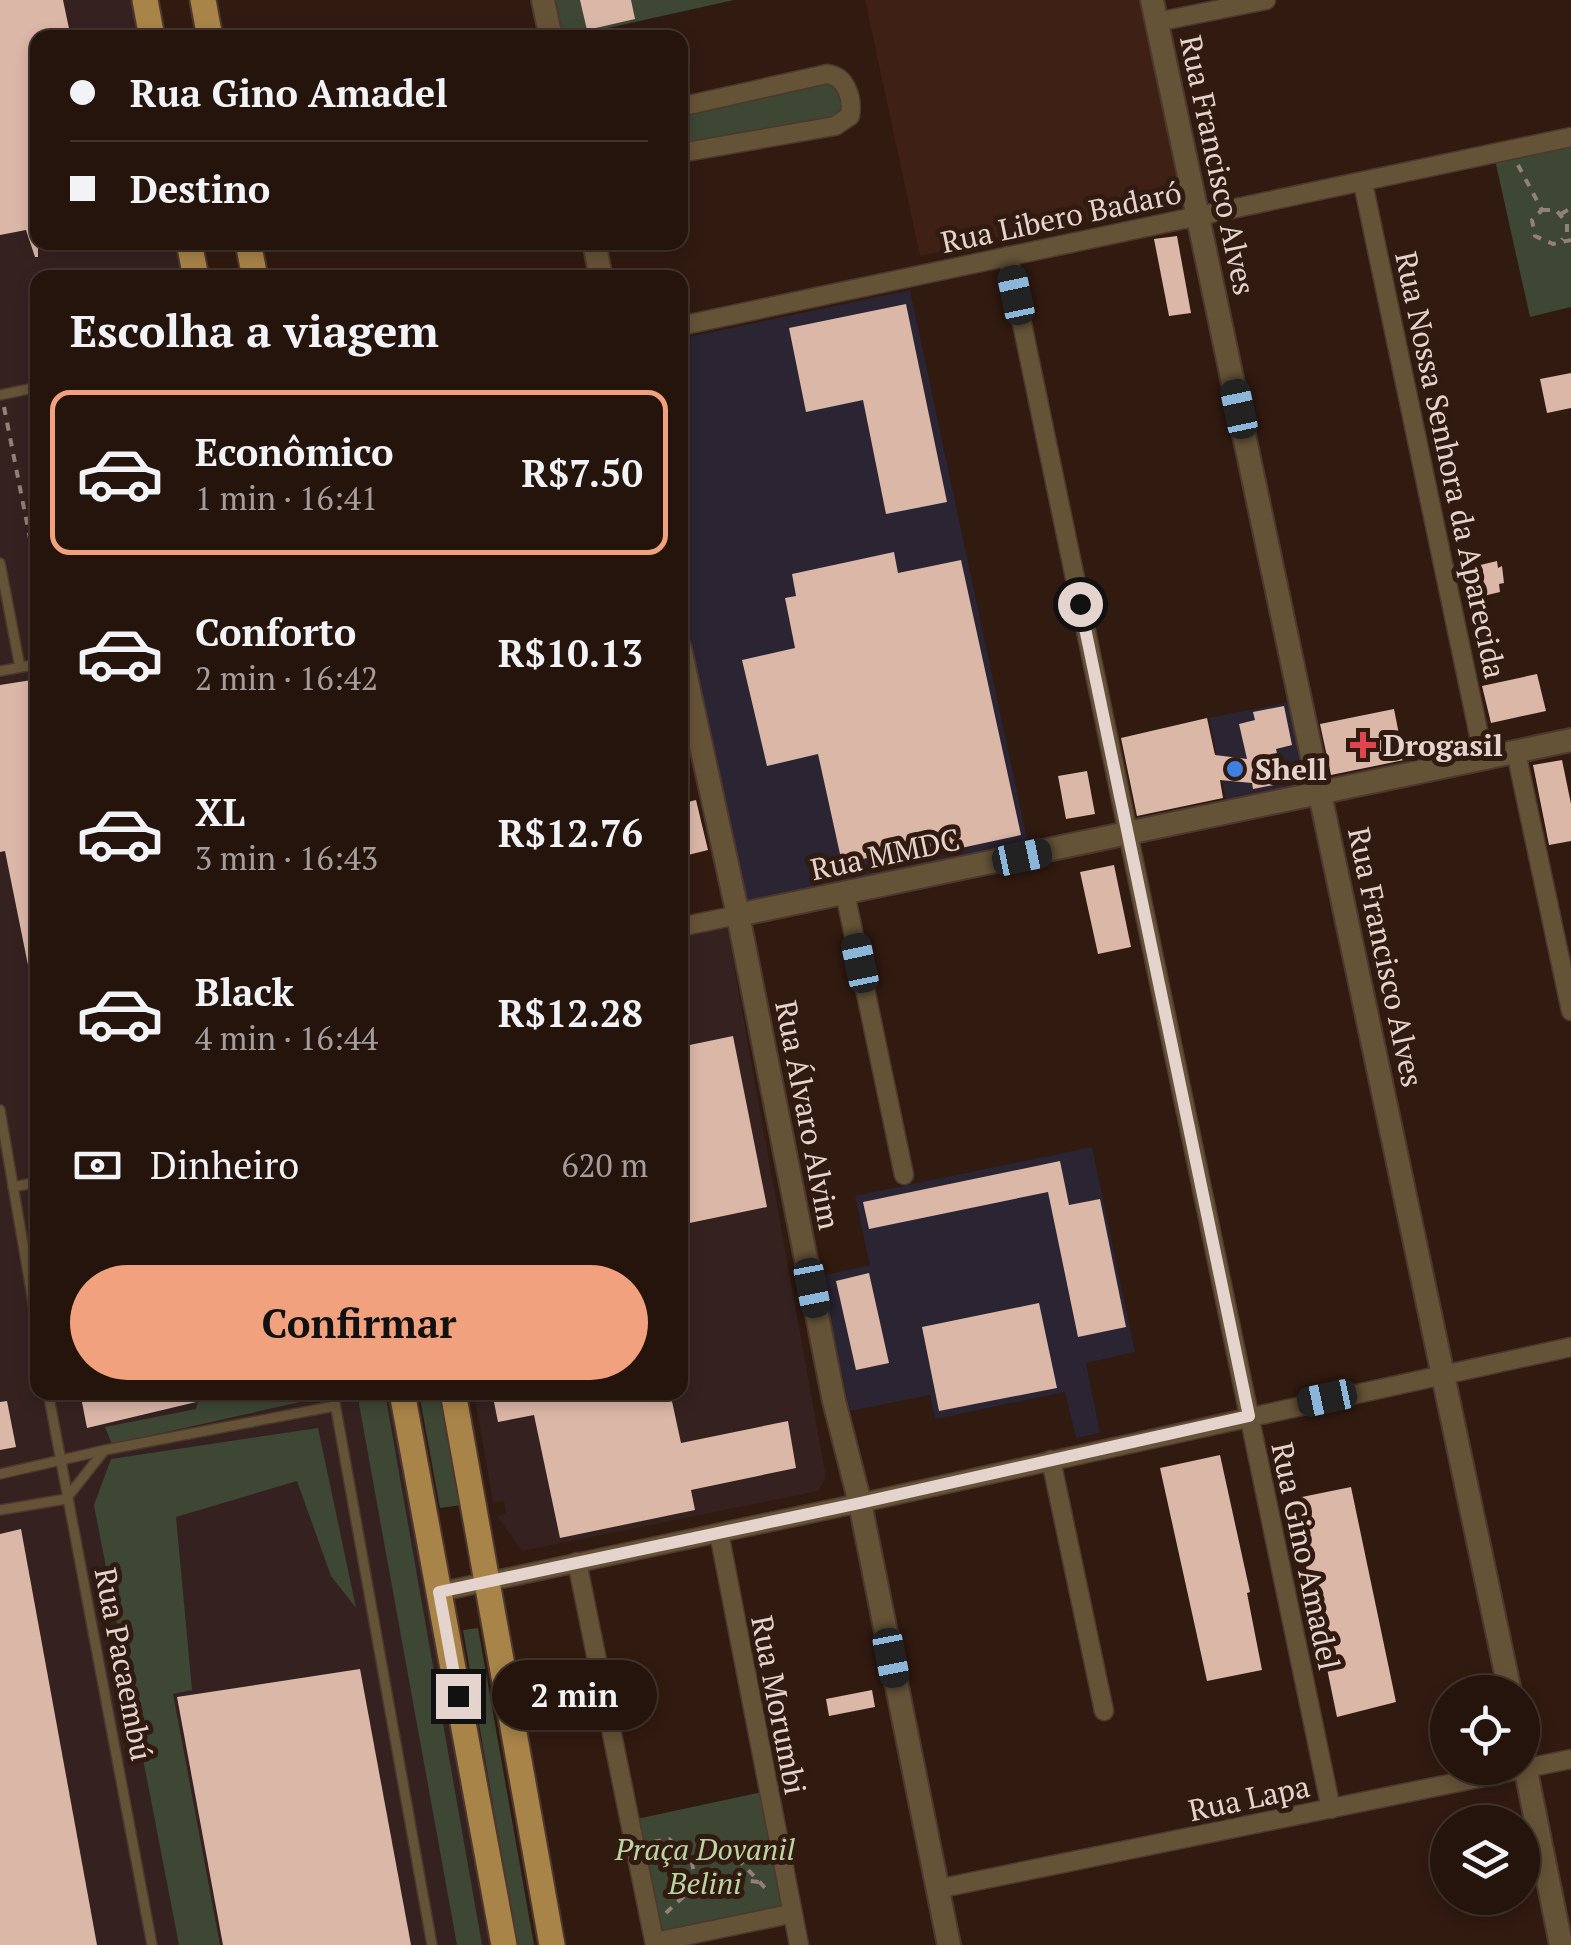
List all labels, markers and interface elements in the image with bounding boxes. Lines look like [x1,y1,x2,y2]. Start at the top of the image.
street label: Rua Francisco Alves [1171,31,1265,299]
text: Rua Gino Amadel [130,68,448,118]
text: Destino [130,164,270,214]
street label: Rua Libero Badaró [937,172,1185,262]
street label: Rua Nossa Senhora da Aparecida [1386,248,1516,682]
car [995,263,1037,327]
text: Escolha a viagem [70,300,439,360]
car [1218,377,1260,441]
text: Econômico [195,427,394,477]
icon: car [75,428,165,518]
text: R$7.50 [521,448,643,498]
text: 1 min · 16:41 [195,477,378,519]
route start [1058,582,1103,627]
text: Conforto [195,607,356,657]
icon: car [75,608,165,698]
text: R$10.13 [498,628,643,678]
text: 2 min · 16:42 [195,657,378,699]
place label: Drogasil [1383,725,1503,765]
marker: Drogasil [1352,734,1374,756]
place label: Shell [1255,749,1327,789]
marker: Shell [1224,758,1246,780]
text: XL [195,787,245,837]
icon: car [75,788,165,878]
text: R$12.76 [498,808,643,858]
street label: Rua MMDC [807,819,963,889]
street label: Rua Francisco Alves [1339,823,1433,1091]
car [990,836,1054,878]
text: 3 min · 16:43 [195,837,378,879]
car [839,931,881,995]
text: Black [195,967,294,1017]
icon: car [75,968,165,1058]
text: R$12.28 [498,988,643,1038]
street label: Rua Álvaro Alvim [766,997,850,1233]
text: 4 min · 16:44 [195,1017,378,1059]
icon: cash [70,1138,125,1193]
text: Dinheiro [150,1140,299,1190]
text: 620 m [561,1144,648,1186]
car [792,1256,832,1320]
button: Confirmar [70,1265,648,1380]
car [1295,1377,1359,1419]
street label: Rua Gino Amadel [1262,1438,1350,1674]
street label: Rua Pacaembú [86,1564,162,1764]
street label: Rua Morumbi [742,1612,816,1798]
car [871,1626,911,1690]
callout: 2 min [493,1661,658,1731]
route end [436,1674,481,1719]
text: 2 min [531,1674,618,1716]
map controls [1430,1675,1540,1915]
button: locate [1430,1675,1540,1785]
street label: Rua Lapa [1185,1766,1313,1830]
button: layers [1430,1805,1540,1915]
park label: Praça Dovanil Belini [614,1829,796,1903]

